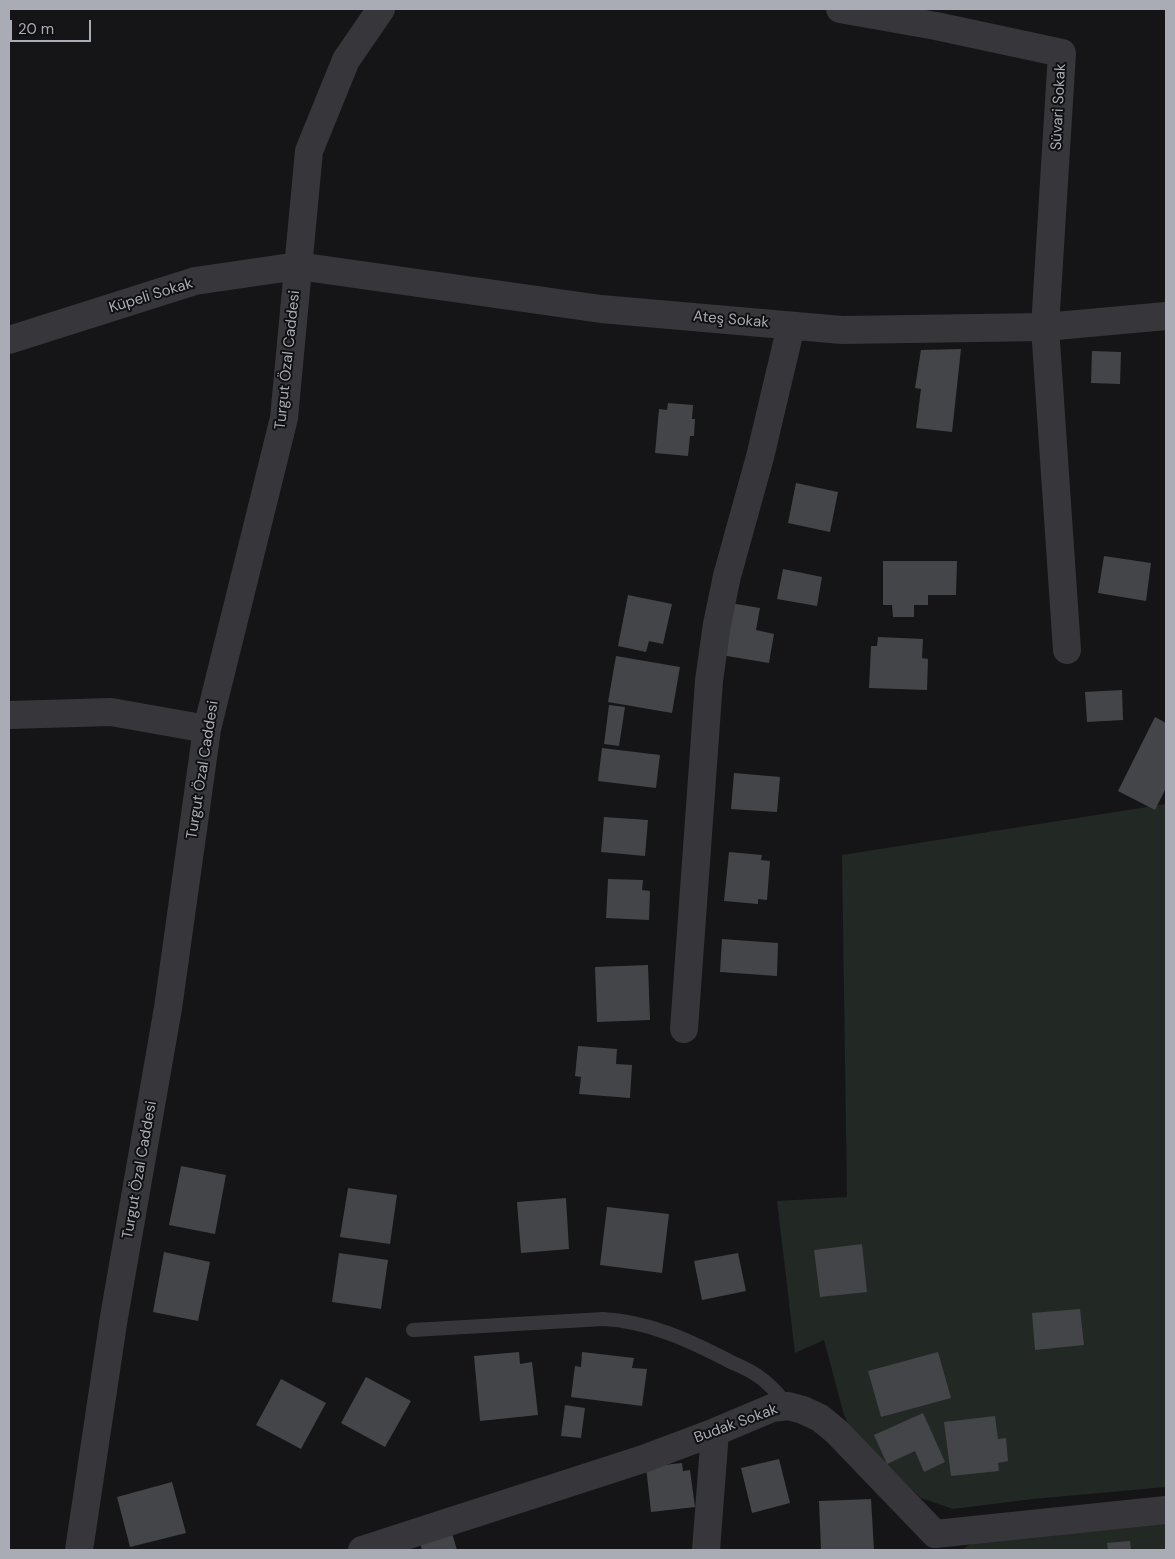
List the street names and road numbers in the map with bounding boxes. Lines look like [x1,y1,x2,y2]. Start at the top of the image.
street label: Süvari Sokak [1048,63,1070,151]
street label: Küpeli Sokak [107,275,195,317]
street label: Turgut Özal Caddesi [272,290,304,430]
street label: Ateş Sokak [692,308,770,332]
street label: Turgut Özal Caddesi [183,700,223,840]
street label: Turgut Özal Caddesi [119,1100,161,1240]
street label: Budak Sokak [692,1401,780,1447]

